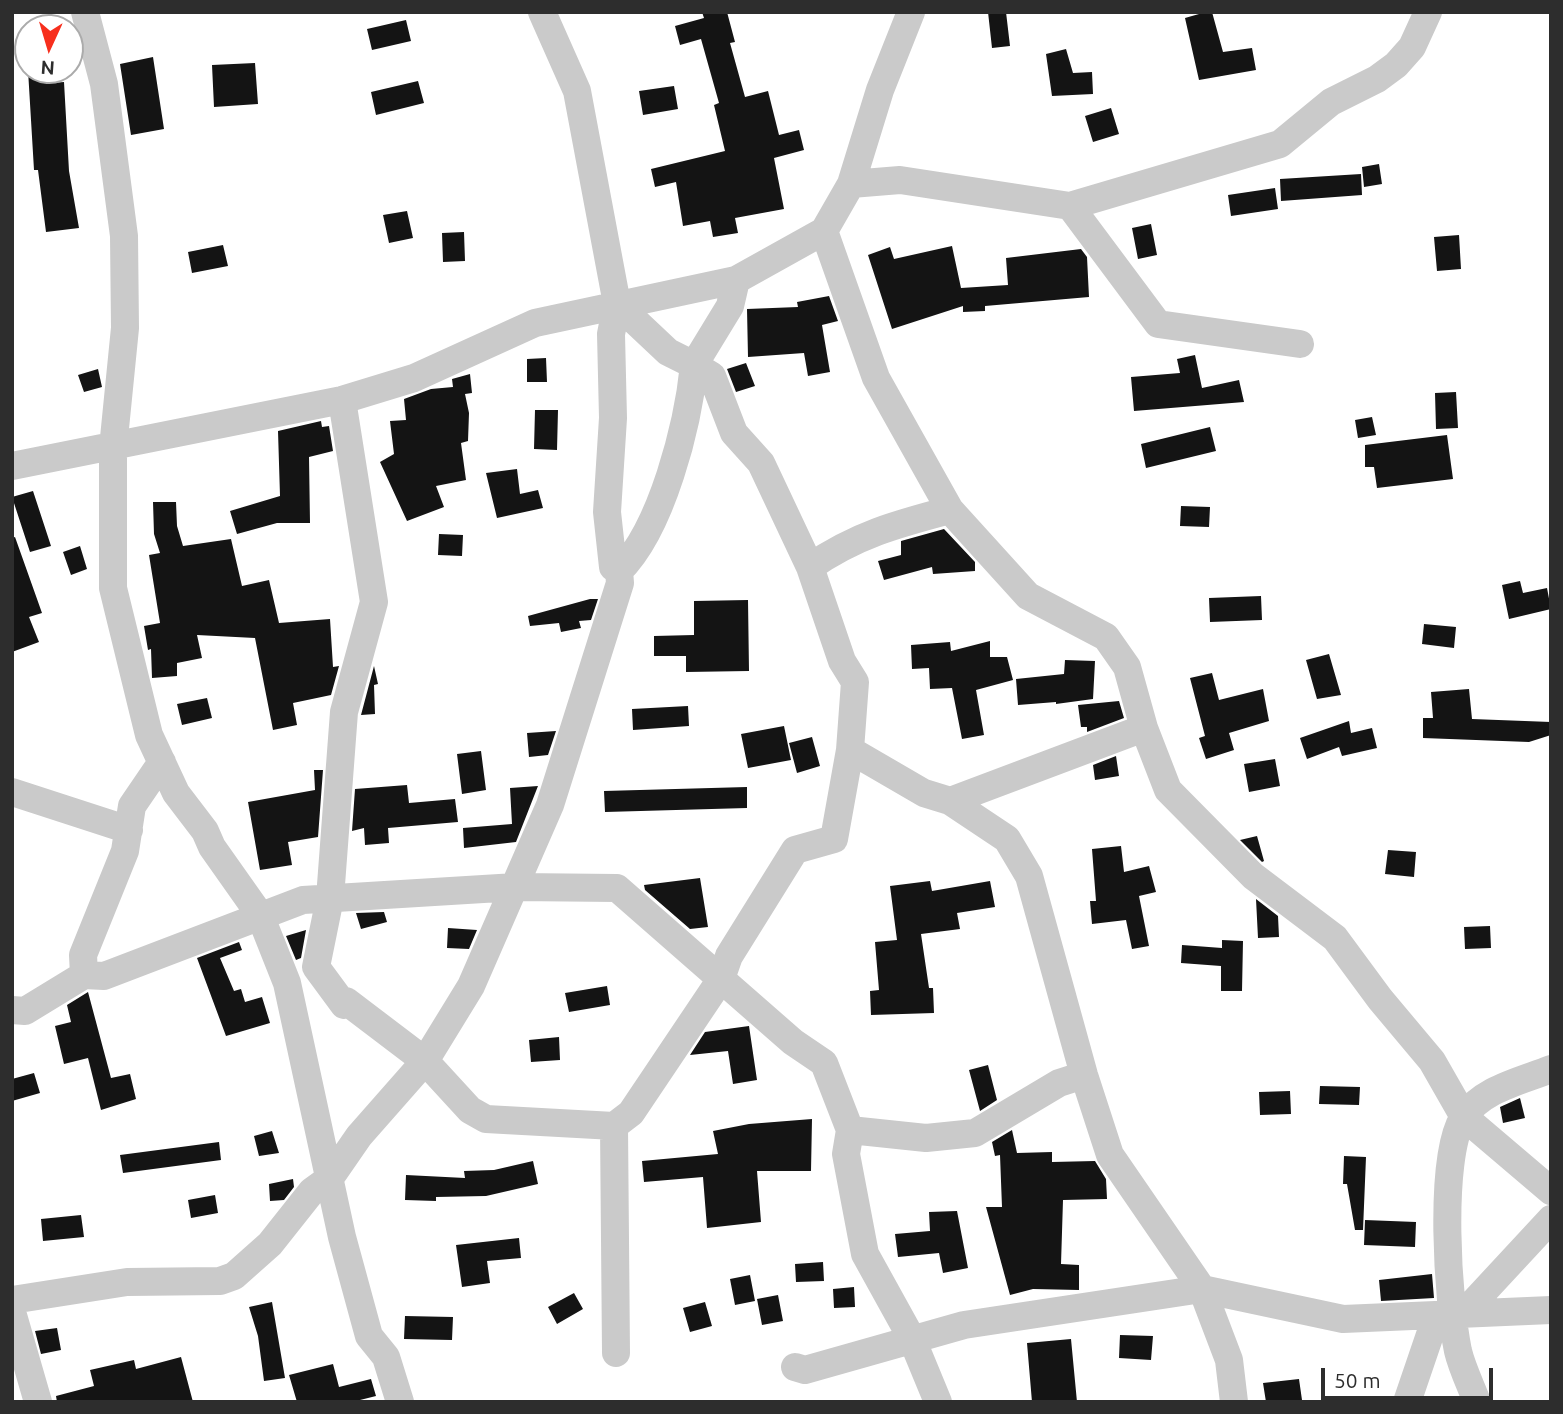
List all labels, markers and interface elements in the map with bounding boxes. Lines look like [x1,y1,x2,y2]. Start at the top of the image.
north arrow [14,14,84,84]
text: N [40,56,56,79]
scale bar [1325,1354,1496,1398]
text: 50 m [1334,1368,1381,1392]

